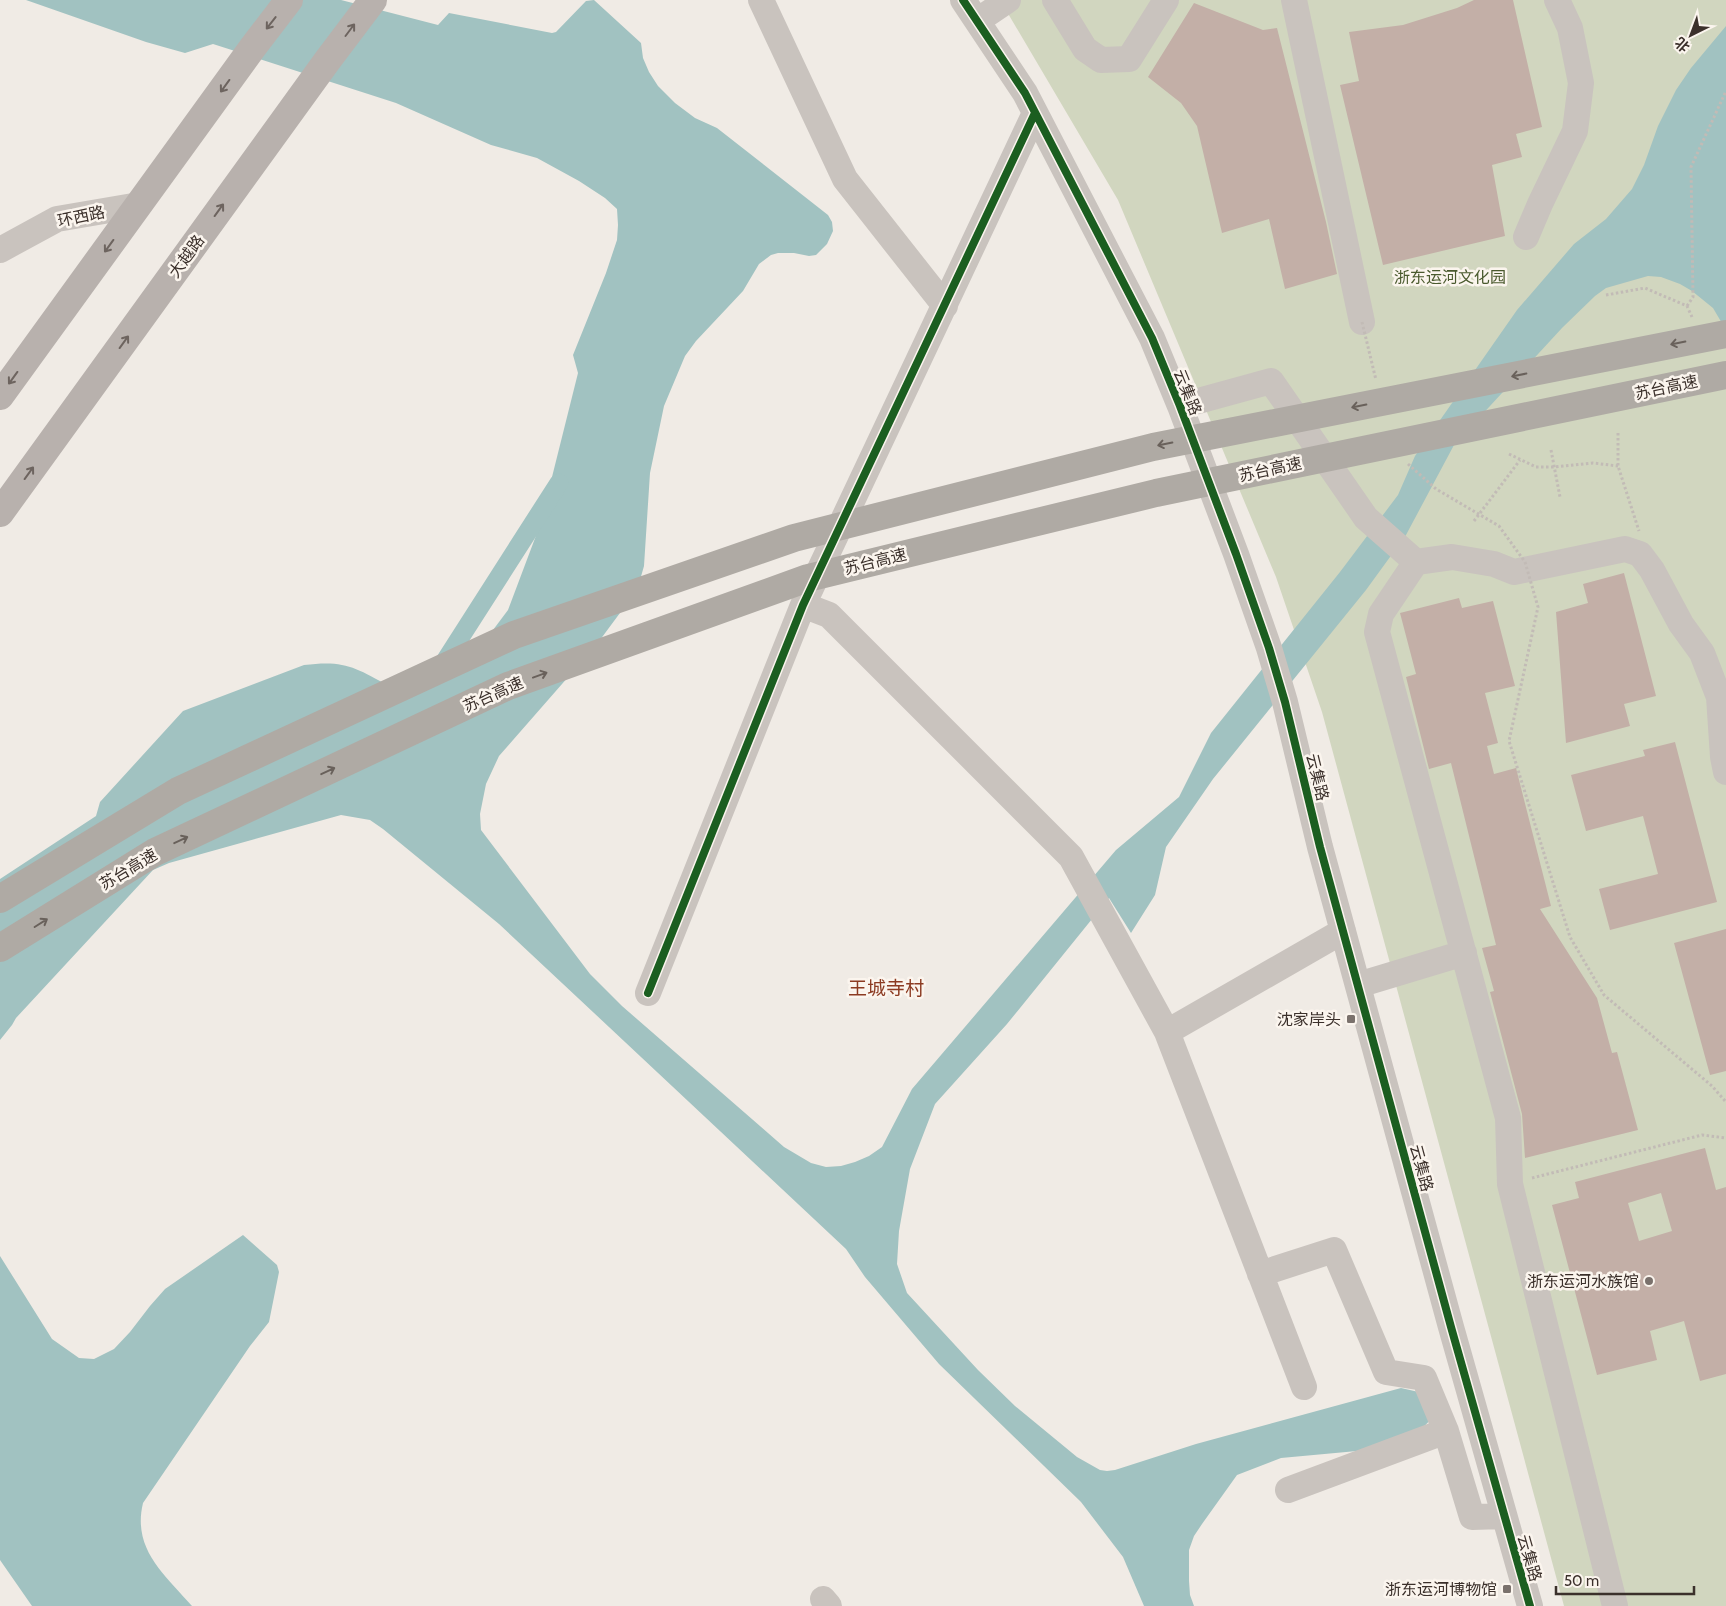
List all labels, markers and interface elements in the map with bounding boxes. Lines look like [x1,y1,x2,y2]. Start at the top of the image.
north arrow [1666,10,1716,60]
one-way arrow [266,17,277,30]
one-way arrow [345,24,356,37]
text: 北 [1671,33,1694,56]
one-way arrow [219,79,230,92]
street label: 环西路 [56,202,107,231]
one-way arrow [214,203,224,217]
street label: 大越路 [165,231,208,281]
one-way arrow [103,239,114,252]
park label: 浙东运河文化园 [1394,268,1506,287]
one-way arrow [119,335,129,349]
one-way arrow [1671,339,1687,349]
street label: 云集路 [1170,366,1205,418]
one-way arrow [1511,370,1527,380]
one-way arrow [8,371,18,385]
street label: 苏台高速 [1633,372,1699,403]
one-way arrow [1352,402,1368,411]
one-way arrow [1158,440,1174,450]
street label: 苏台高速 [1237,454,1303,485]
one-way arrow [23,467,34,480]
street label: 苏台高速 [842,545,908,578]
one-way arrow [532,670,547,679]
street label: 苏台高速 [460,673,526,716]
street label: 云集路 [1302,752,1333,803]
one-way arrow [320,765,335,775]
one-way arrow [173,834,188,844]
street label: 苏台高速 [96,845,161,894]
one-way arrow [34,917,48,927]
district label: 王城寺村 [848,977,924,1000]
place label: 沈家岸头 [1277,1010,1341,1029]
marker: 沈家岸头 [1345,1013,1357,1025]
street label: 云集路 [1406,1142,1437,1194]
place label: 浙东运河水族馆 [1527,1272,1639,1291]
marker: 浙东运河水族馆 [1643,1275,1655,1287]
street label: 云集路 [1514,1532,1545,1584]
scale bar [1556,1564,1694,1596]
text: 50 m [1564,1572,1599,1590]
place label: 浙东运河博物馆 [1385,1580,1497,1599]
marker: 浙东运河博物馆 [1501,1583,1513,1595]

